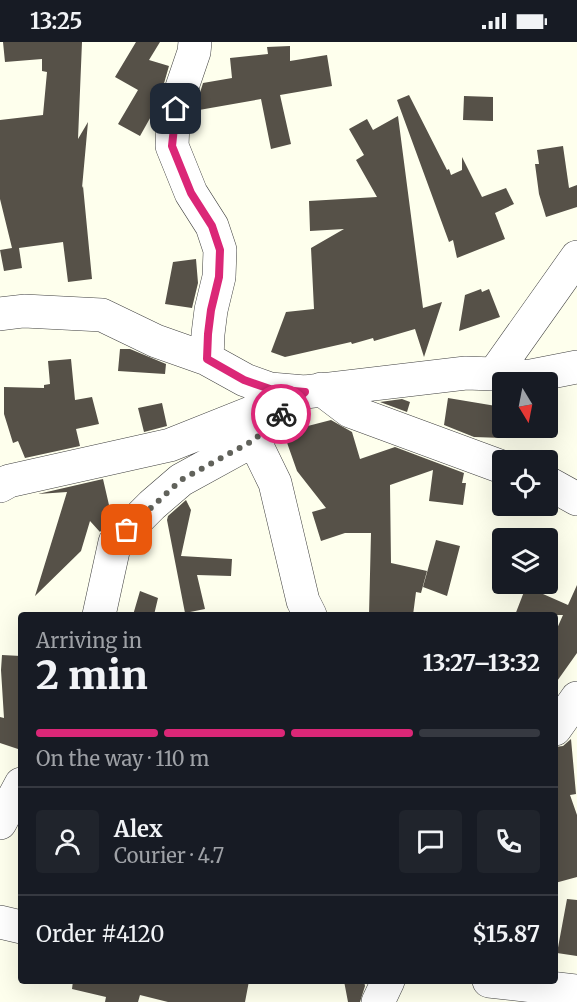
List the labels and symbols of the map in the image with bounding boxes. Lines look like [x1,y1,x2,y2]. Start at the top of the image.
pin [150,83,201,134]
north arrow [492,372,558,438]
courier [251,384,311,444]
pin [101,504,152,555]

